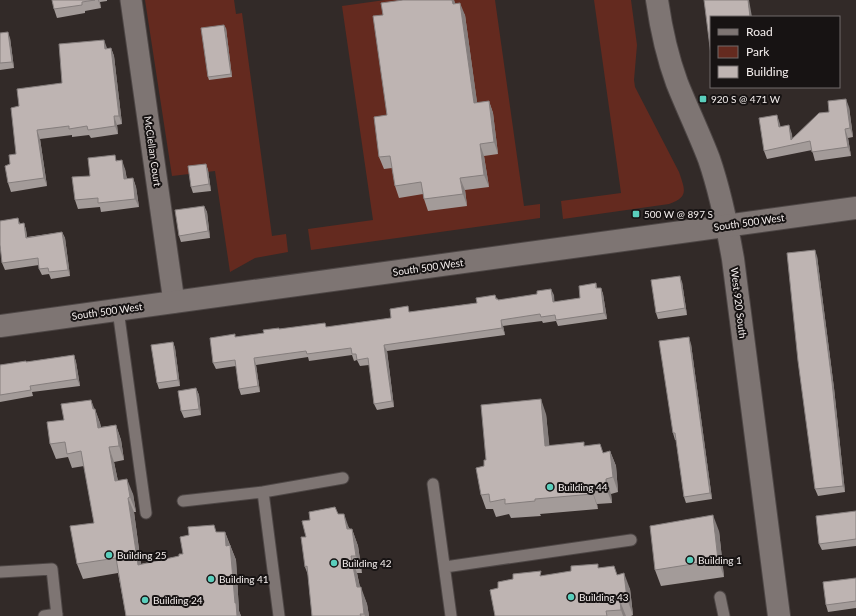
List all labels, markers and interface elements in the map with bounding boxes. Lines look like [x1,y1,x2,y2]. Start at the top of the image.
legend [710,16,840,88]
text: Road [746,24,773,39]
text: Park [746,44,770,59]
text: Building [746,64,789,79]
place label: 920 S @ 471 W [711,93,781,105]
marker: 920 S @ 471 W [698,94,708,104]
street label: McClellan Court [142,115,164,187]
place label: 500 W @ 897 S [644,208,713,220]
marker: 500 W @ 897 S [631,209,641,219]
street label: South 500 West [713,211,785,233]
street label: South 500 West [392,256,464,278]
street label: West 920 South [729,267,749,339]
street label: South 500 West [71,300,143,322]
place label: Building 44 [558,481,608,493]
marker: Building 44 [545,482,555,492]
place label: Building 25 [117,549,167,561]
marker: Building 25 [104,550,114,560]
place label: Building 1 [698,554,742,566]
marker: Building 1 [685,555,695,565]
place label: Building 42 [342,557,392,569]
marker: Building 42 [329,558,339,568]
place label: Building 41 [219,573,269,585]
marker: Building 41 [206,574,216,584]
place label: Building 43 [579,591,629,603]
marker: Building 43 [566,592,576,602]
place label: Building 24 [153,594,203,606]
marker: Building 24 [140,595,150,605]

